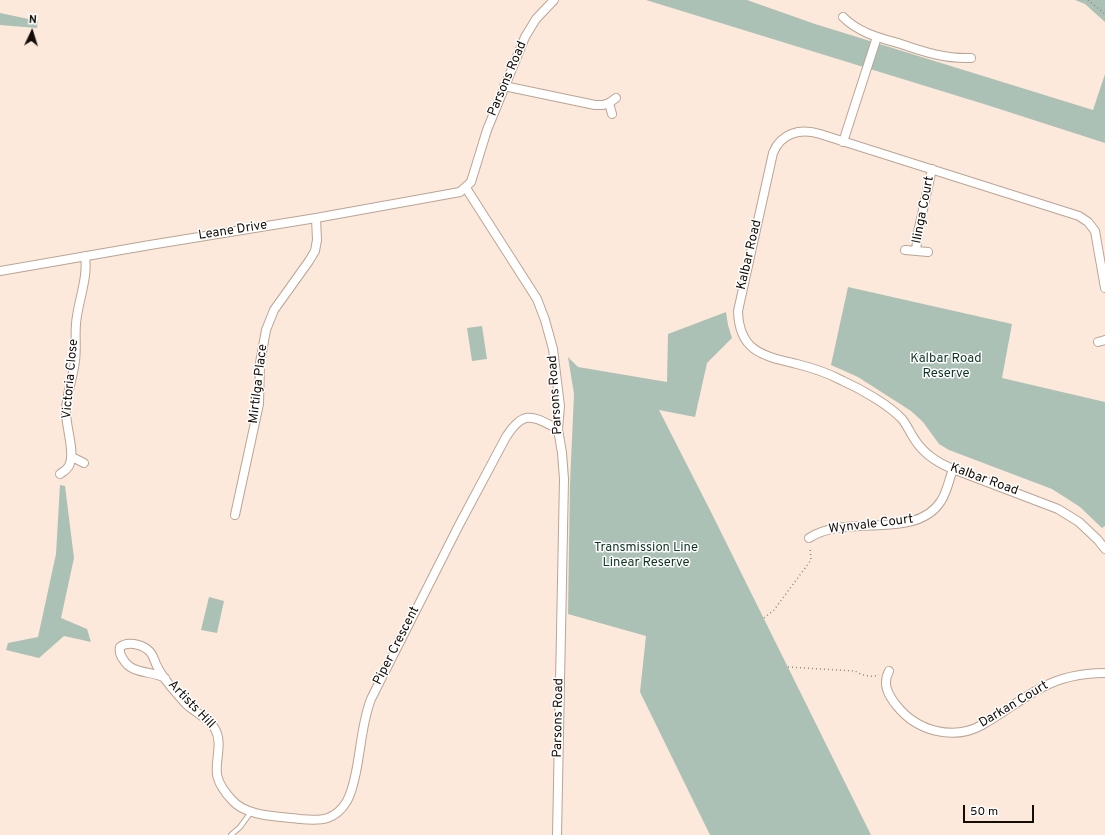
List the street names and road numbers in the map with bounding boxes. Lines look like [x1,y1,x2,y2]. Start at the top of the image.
street label: Parsons Road [485,39,531,119]
street label: Ilinga Court [910,175,938,245]
street label: Leane Drive [197,218,269,244]
street label: Kalbar Road [734,218,766,292]
street label: Victoria Close [60,338,82,420]
street label: Mirtilga Place [246,343,272,425]
street label: Parsons Road [545,355,567,435]
street label: Kalbar Road [948,460,1020,500]
street label: Wynvale Court [828,512,914,538]
street label: Piper Crescent [371,604,423,688]
street label: Artists Hill [164,678,218,732]
street label: Parsons Road [551,678,567,758]
street label: Darkan Court [977,678,1051,732]

